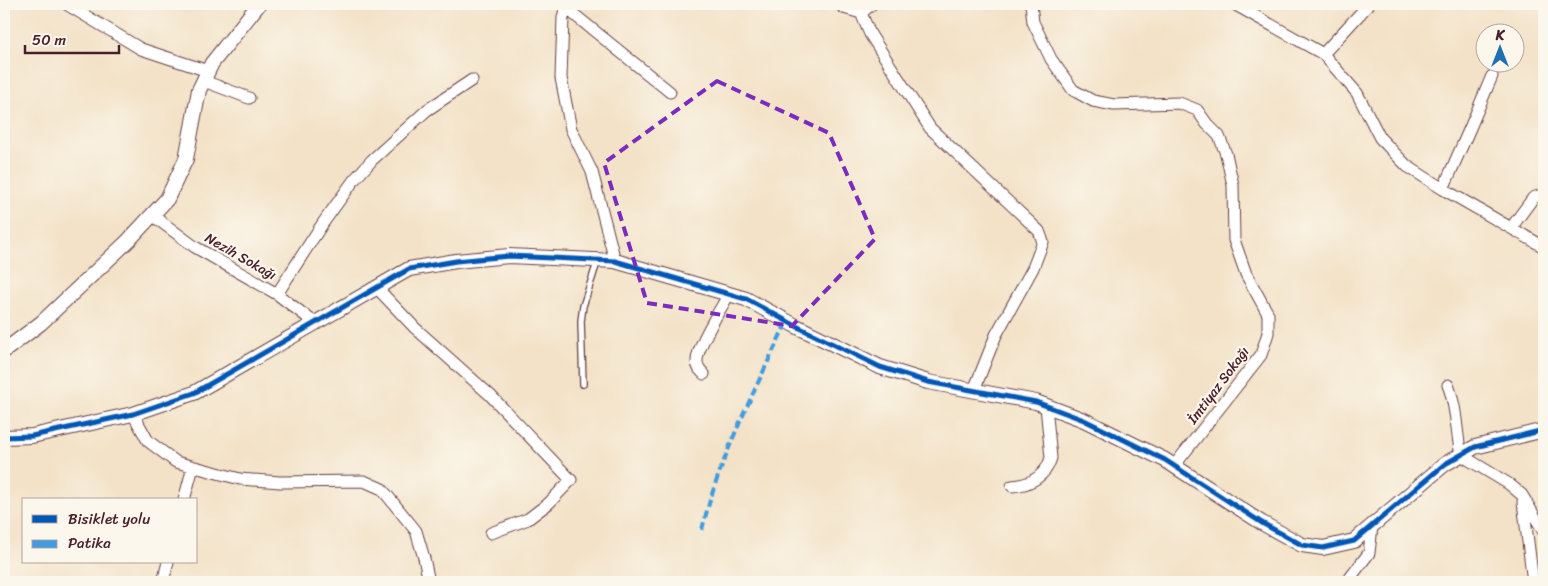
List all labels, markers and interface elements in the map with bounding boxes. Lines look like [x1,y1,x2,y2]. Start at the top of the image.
scale bar [25,22,119,54]
north arrow [1476,22,1526,72]
text: K [1495,23,1506,48]
text: 50 m [32,27,67,53]
street label: Nezih Sokağı [200,226,282,287]
street label: İmtiyaz Sokağı [1180,341,1256,430]
legend [22,498,198,564]
text: Bisiklet yolu [68,506,150,532]
text: Patika [68,530,111,556]

